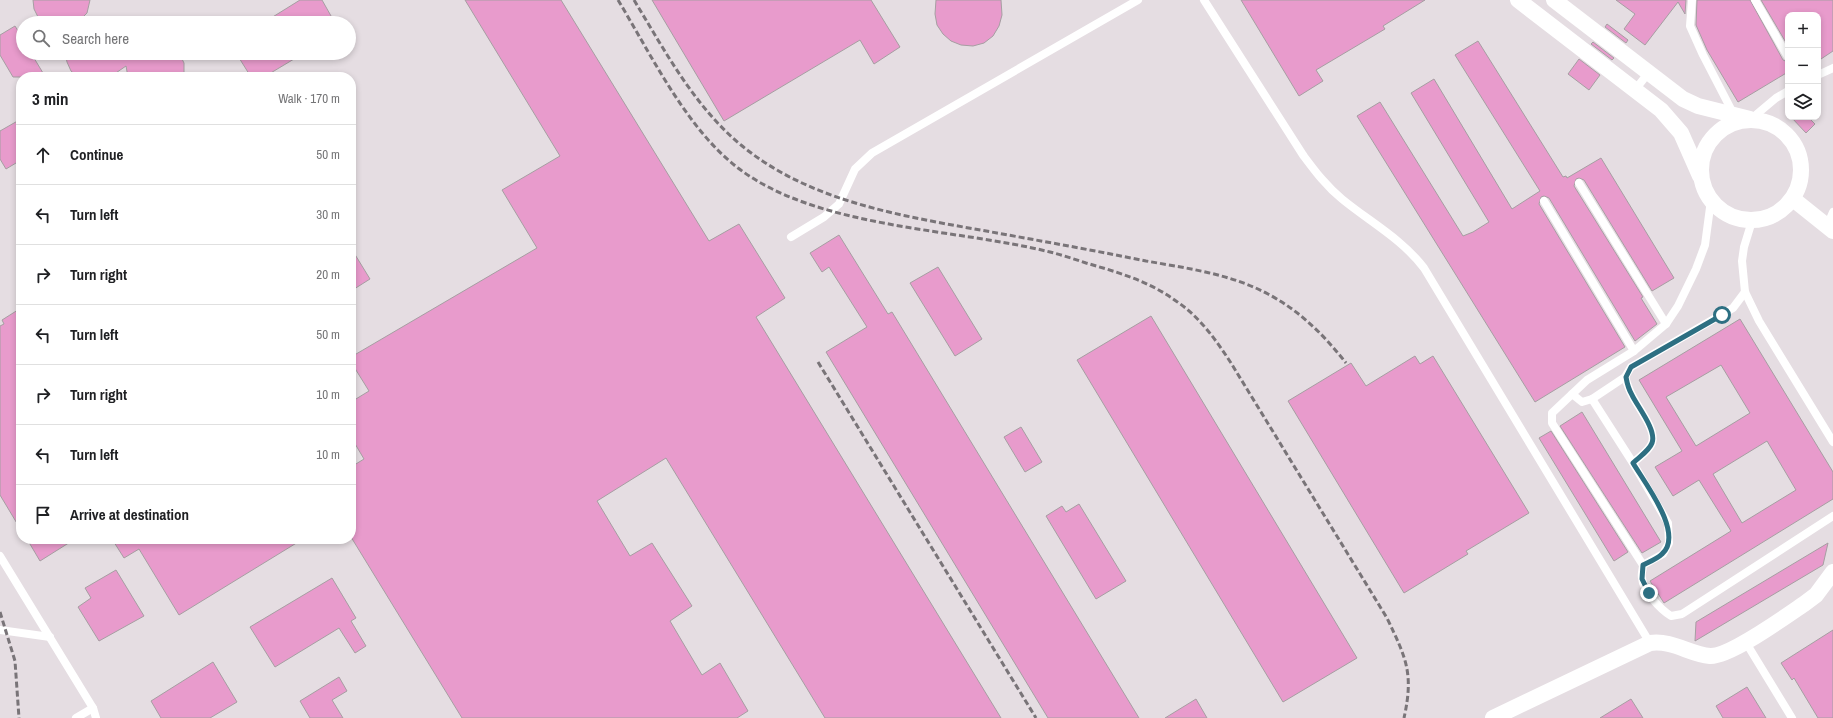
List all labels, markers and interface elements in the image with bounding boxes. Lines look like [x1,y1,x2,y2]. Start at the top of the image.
map controls [1785,12,1821,120]
button: + [1785,12,1821,48]
search box [16,16,356,60]
icon: search [30,27,52,49]
text: Search here [62,28,129,49]
button: − [1785,48,1821,84]
button: layers [1785,84,1821,120]
text: 3 min [32,87,68,110]
text: Walk · 170 m [278,90,340,107]
icon: ahead [32,144,54,166]
text: Continue [70,144,123,165]
text: 50 m [316,146,340,163]
icon: left [32,204,54,226]
text: Turn left [70,204,118,225]
text: 30 m [316,206,340,223]
icon: right [32,264,54,286]
text: Turn right [70,264,127,285]
text: 20 m [316,266,340,283]
route start [1713,306,1731,324]
icon: left [32,324,54,346]
text: Turn left [70,324,118,345]
text: 50 m [316,326,340,343]
icon: right [32,384,54,406]
text: Turn right [70,384,127,405]
text: 10 m [316,386,340,403]
icon: left [32,444,54,466]
text: Turn left [70,444,118,465]
text: 10 m [316,446,340,463]
icon: arrive [32,504,54,526]
text: Arrive at destination [70,504,189,525]
route end [1640,584,1658,602]

